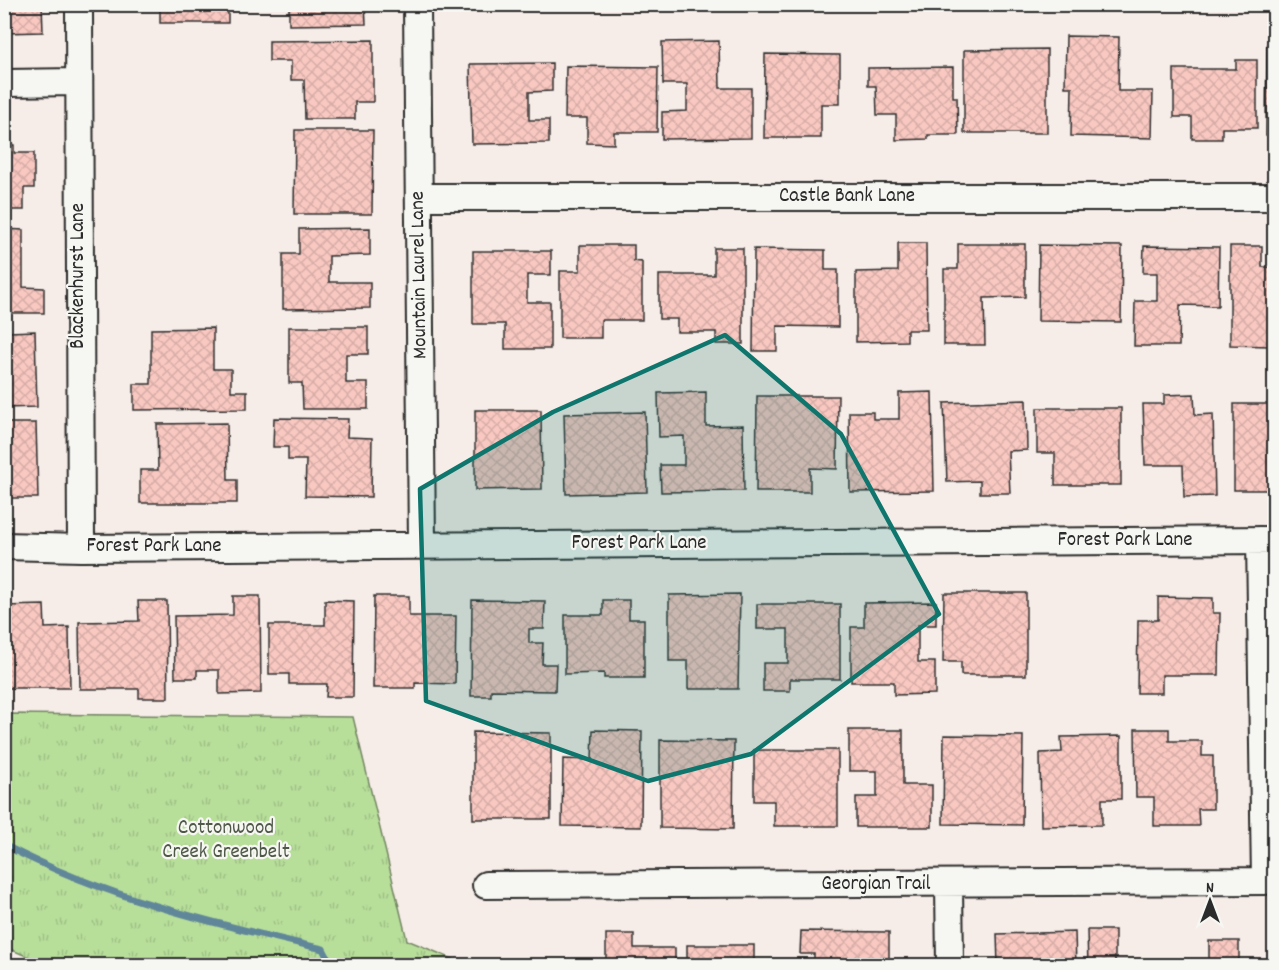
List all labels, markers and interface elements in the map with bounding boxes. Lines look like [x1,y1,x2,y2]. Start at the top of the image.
street label: Castle Bank Lane [779,182,915,212]
street label: Mountain Laurel Lane [404,191,436,359]
street label: Blackenhurst Lane [64,203,94,349]
street label: Forest Park Lane [1057,526,1193,556]
street label: Forest Park Lane [571,529,707,559]
street label: Forest Park Lane [86,532,222,562]
park label: Cottonwood Creek Greenbelt [162,814,290,868]
street label: Georgian Trail [821,870,931,900]
north arrow [1180,871,1240,931]
text: N [1206,877,1214,900]

